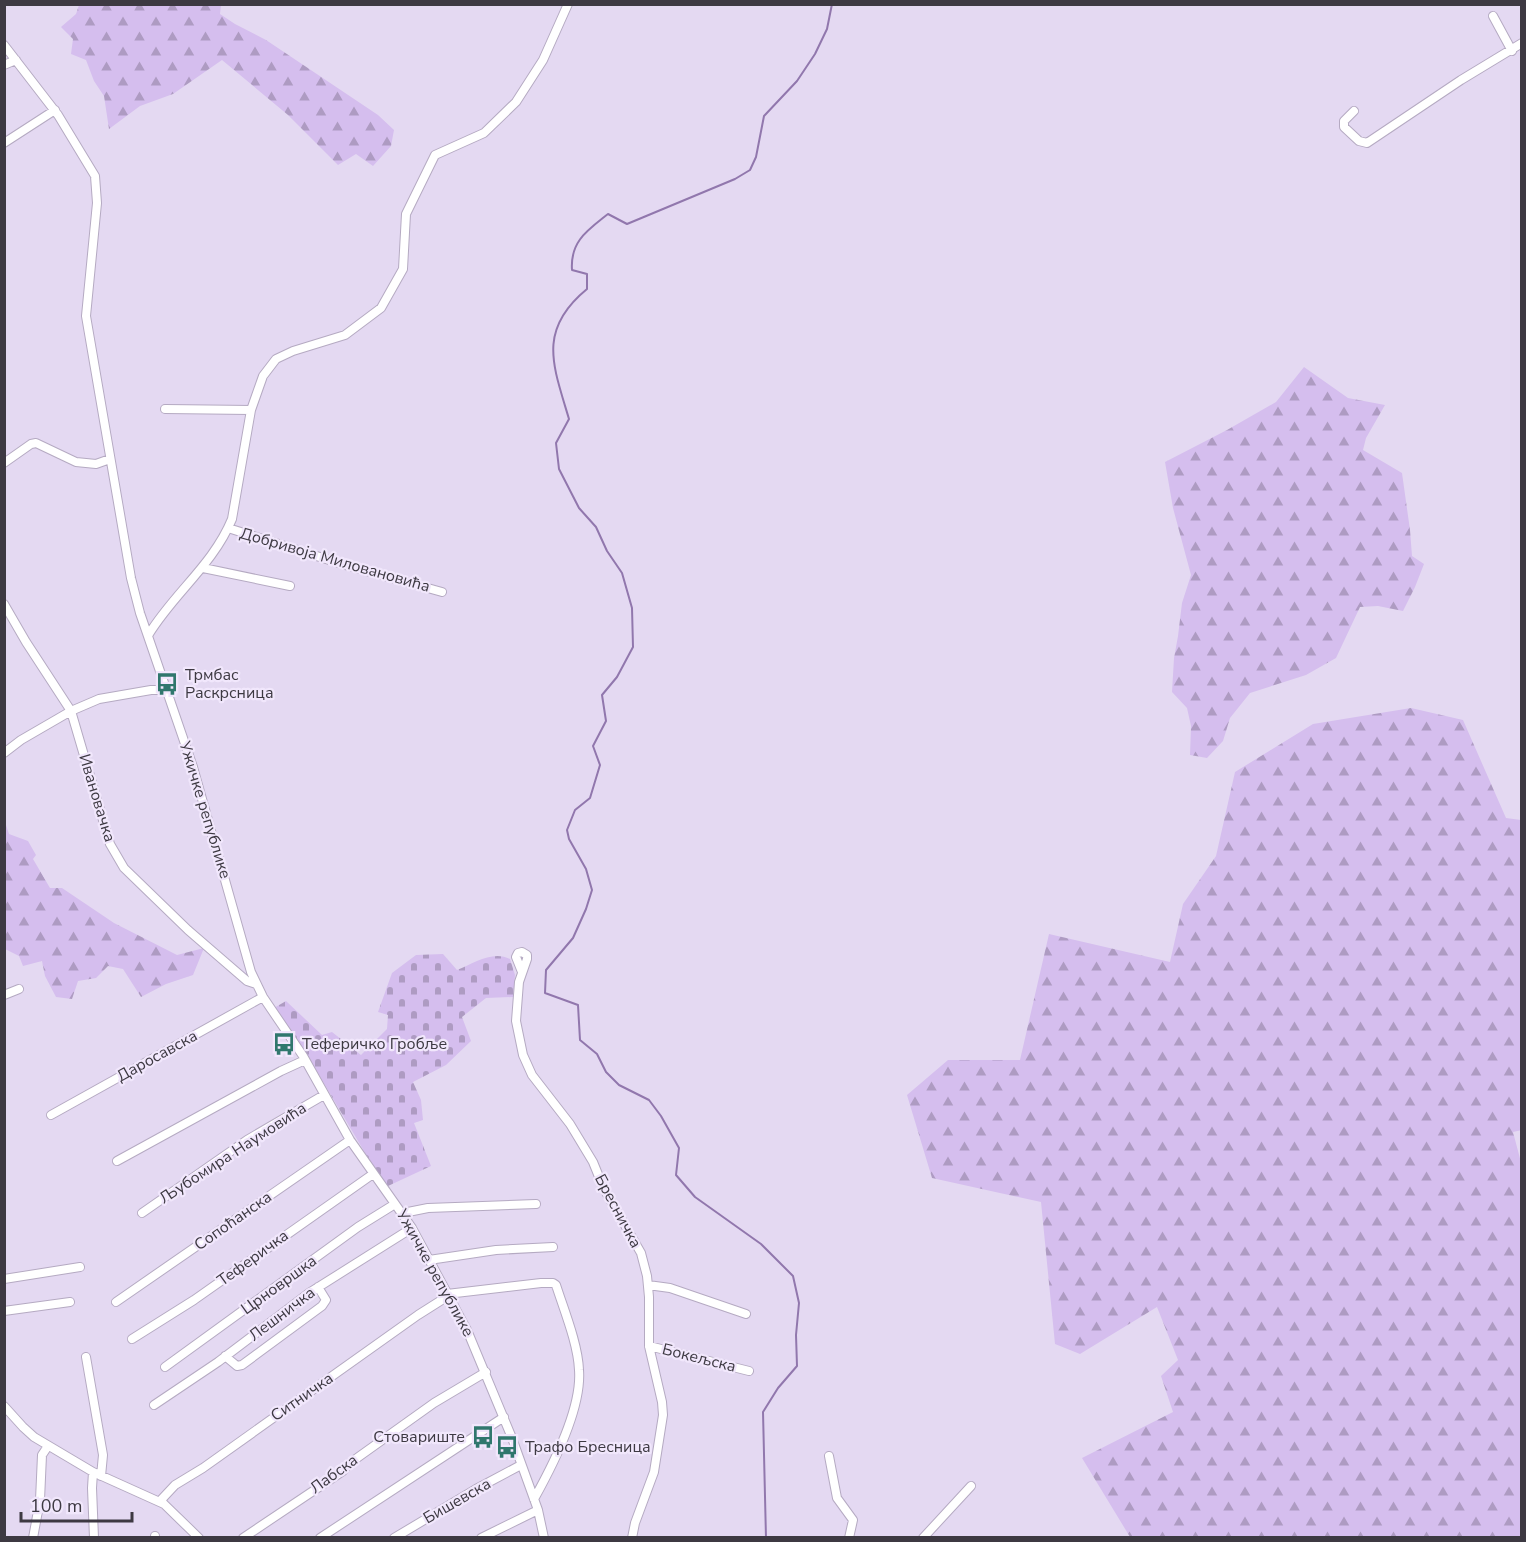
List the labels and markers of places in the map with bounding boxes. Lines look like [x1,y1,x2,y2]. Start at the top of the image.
place label: Трмбас Раскрсница [185,664,274,704]
bus stop icon: Трмбас Раскрсница [154,671,180,697]
bus stop icon: Теферичко Гробље [271,1031,297,1057]
place label: Теферичко Гробље [302,1033,447,1055]
bus stop icon: Стовариште [470,1424,496,1450]
place label: Стовариште [373,1426,465,1448]
bus stop icon: Трафо Бресница [494,1434,520,1460]
place label: Трафо Бресница [525,1436,651,1458]

